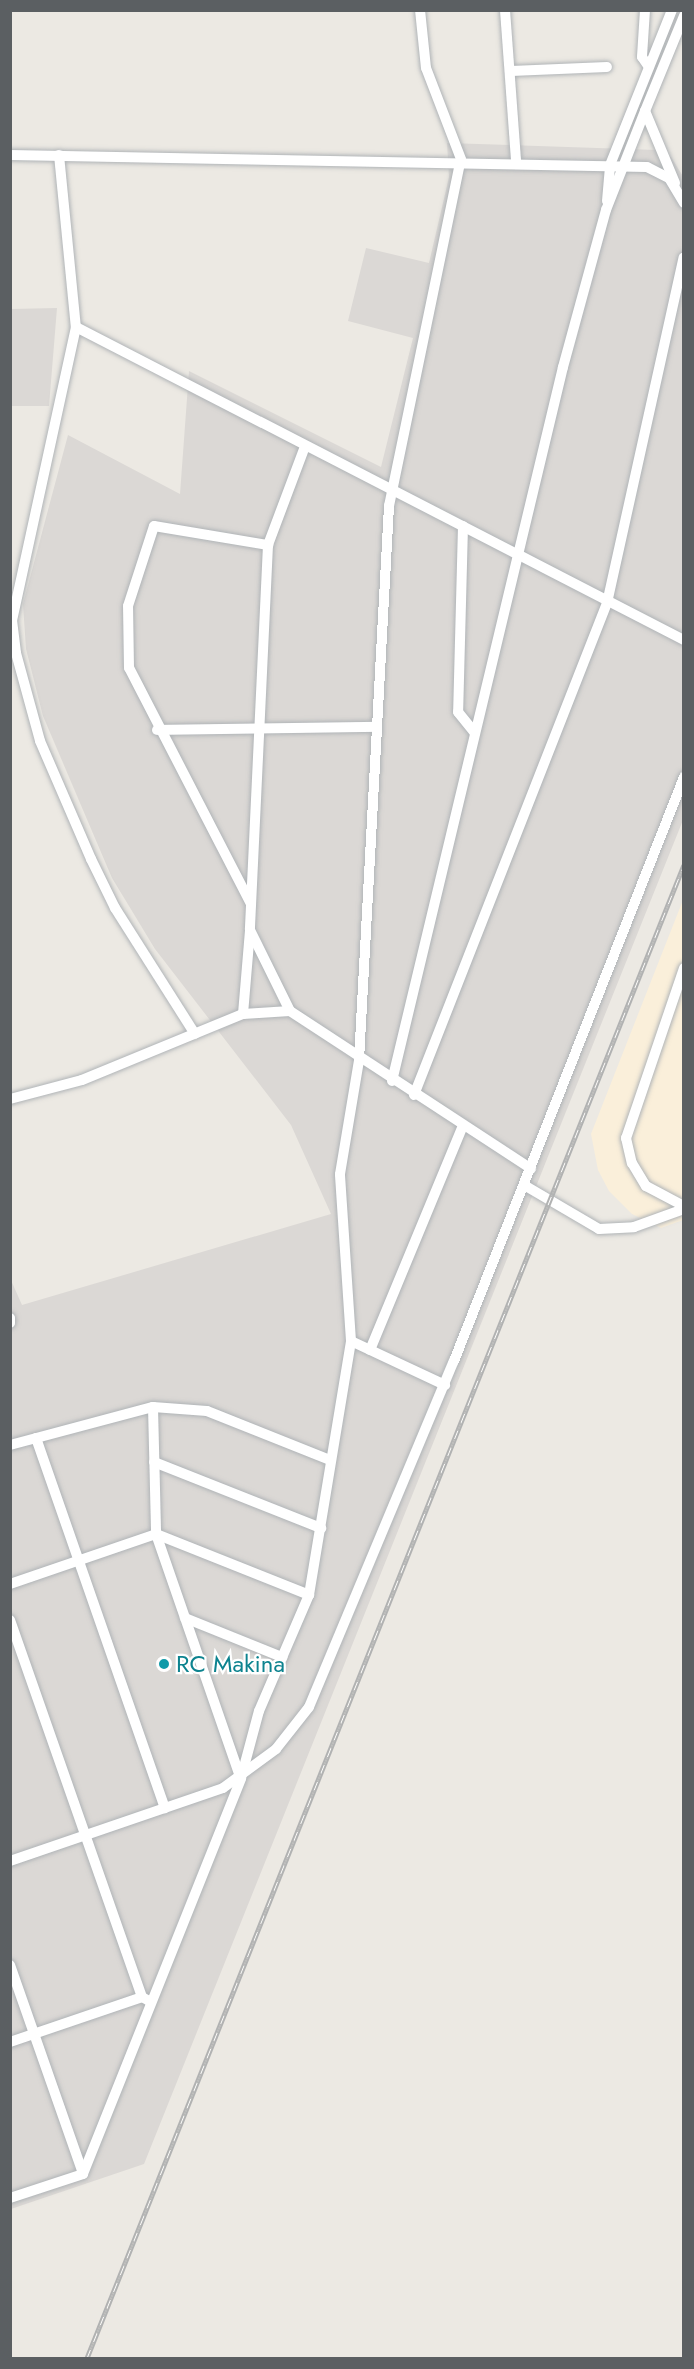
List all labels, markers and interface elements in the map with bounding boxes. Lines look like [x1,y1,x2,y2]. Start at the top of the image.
place label: RC Makina [176,1650,285,1678]
marker: RC Makina [157,1657,171,1671]

